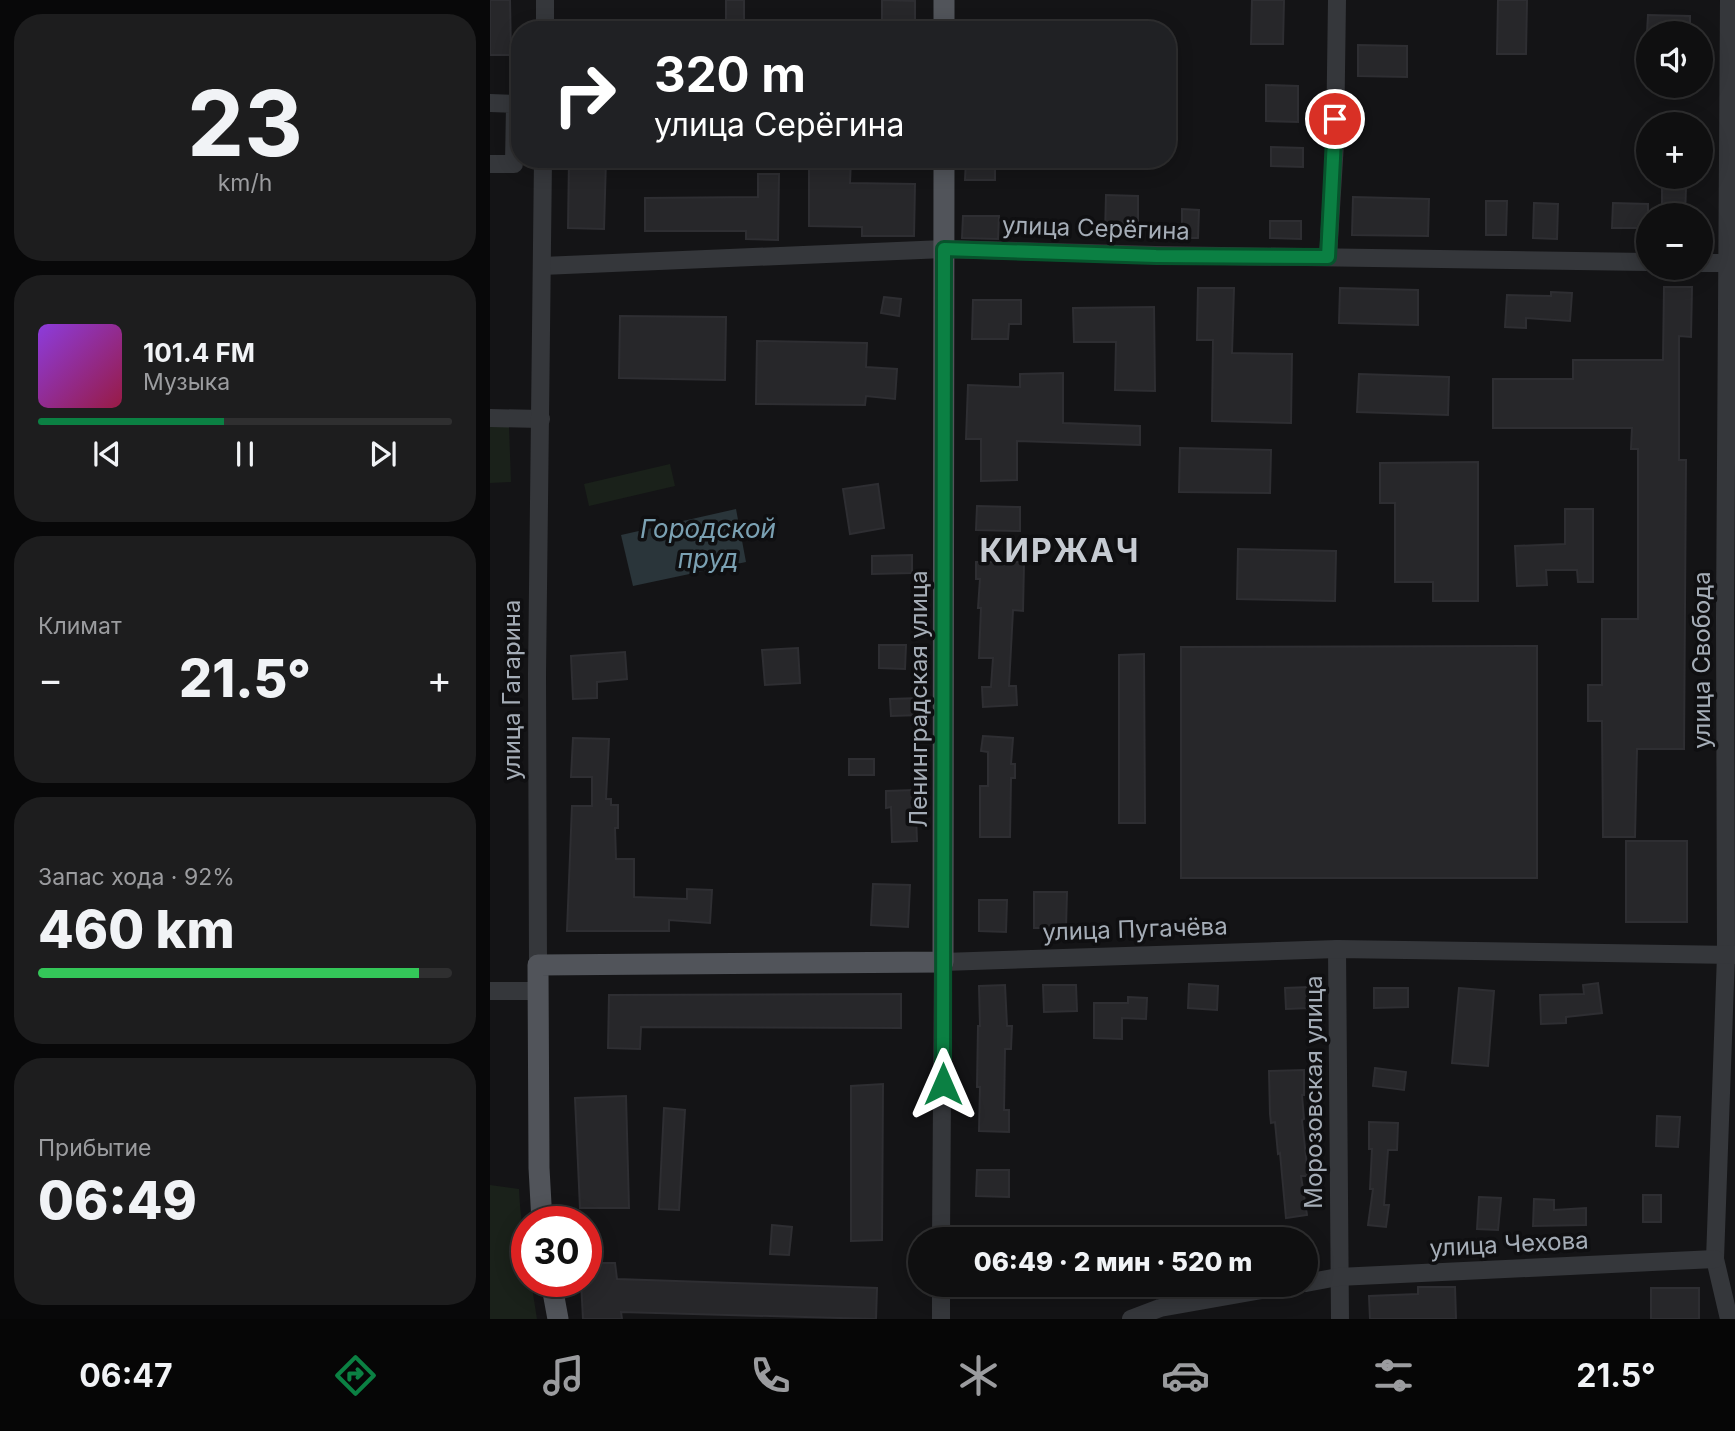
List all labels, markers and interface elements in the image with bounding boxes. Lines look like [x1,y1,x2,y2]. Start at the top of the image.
map controls [1636,21,1713,280]
button: sound [1636,21,1713,98]
text: 320 m [654,45,806,104]
icon: right [539,49,630,140]
text: 23 [187,68,303,178]
pin [1305,89,1365,149]
icon: arrive [1316,100,1354,138]
text: улица Серёгина [654,105,904,144]
button: + [1636,112,1713,189]
text: km/h [218,169,272,197]
button: − [1636,203,1713,280]
street label: улица Серёгина [1002,210,1190,246]
text: 101.4 FM [143,337,255,368]
text: Музыка [143,368,230,396]
icon: previous [88,435,126,473]
icon: pause [226,435,264,473]
icon: next [364,435,402,473]
water label: Городской пруд [640,513,776,574]
district label: КИРЖАЧ [980,531,1140,570]
street label: Ленинградская улица [904,570,933,828]
street label: улица Свобода [1687,571,1716,749]
street label: улица Гагарина [497,599,526,781]
text: Климат [38,612,122,640]
text: 21.5° [179,647,311,710]
text: − [38,656,63,702]
text: + [427,656,452,702]
text: Запас хода · 92% [38,863,235,891]
text: 460 km [38,898,235,961]
street label: улица Пугачёва [1042,911,1228,947]
street label: Морозовская улица [1299,975,1328,1209]
position arrow [906,1047,980,1121]
text: Прибытие [38,1134,151,1162]
text: 06:49 [38,1169,197,1232]
speed limit sign: 30 [511,1206,602,1297]
street label: улица Чехова [1429,1225,1589,1263]
text: 06:49 · 2 мин · 520 m [974,1246,1252,1277]
icon: directions [331,1351,380,1400]
icon: music [539,1351,588,1400]
icon: phone [746,1351,795,1400]
icon: climate [954,1351,1003,1400]
icon: car [1161,1351,1210,1400]
icon: filters [1369,1351,1418,1400]
text: 06:47 [79,1356,173,1395]
text: 21.5° [1576,1356,1656,1395]

